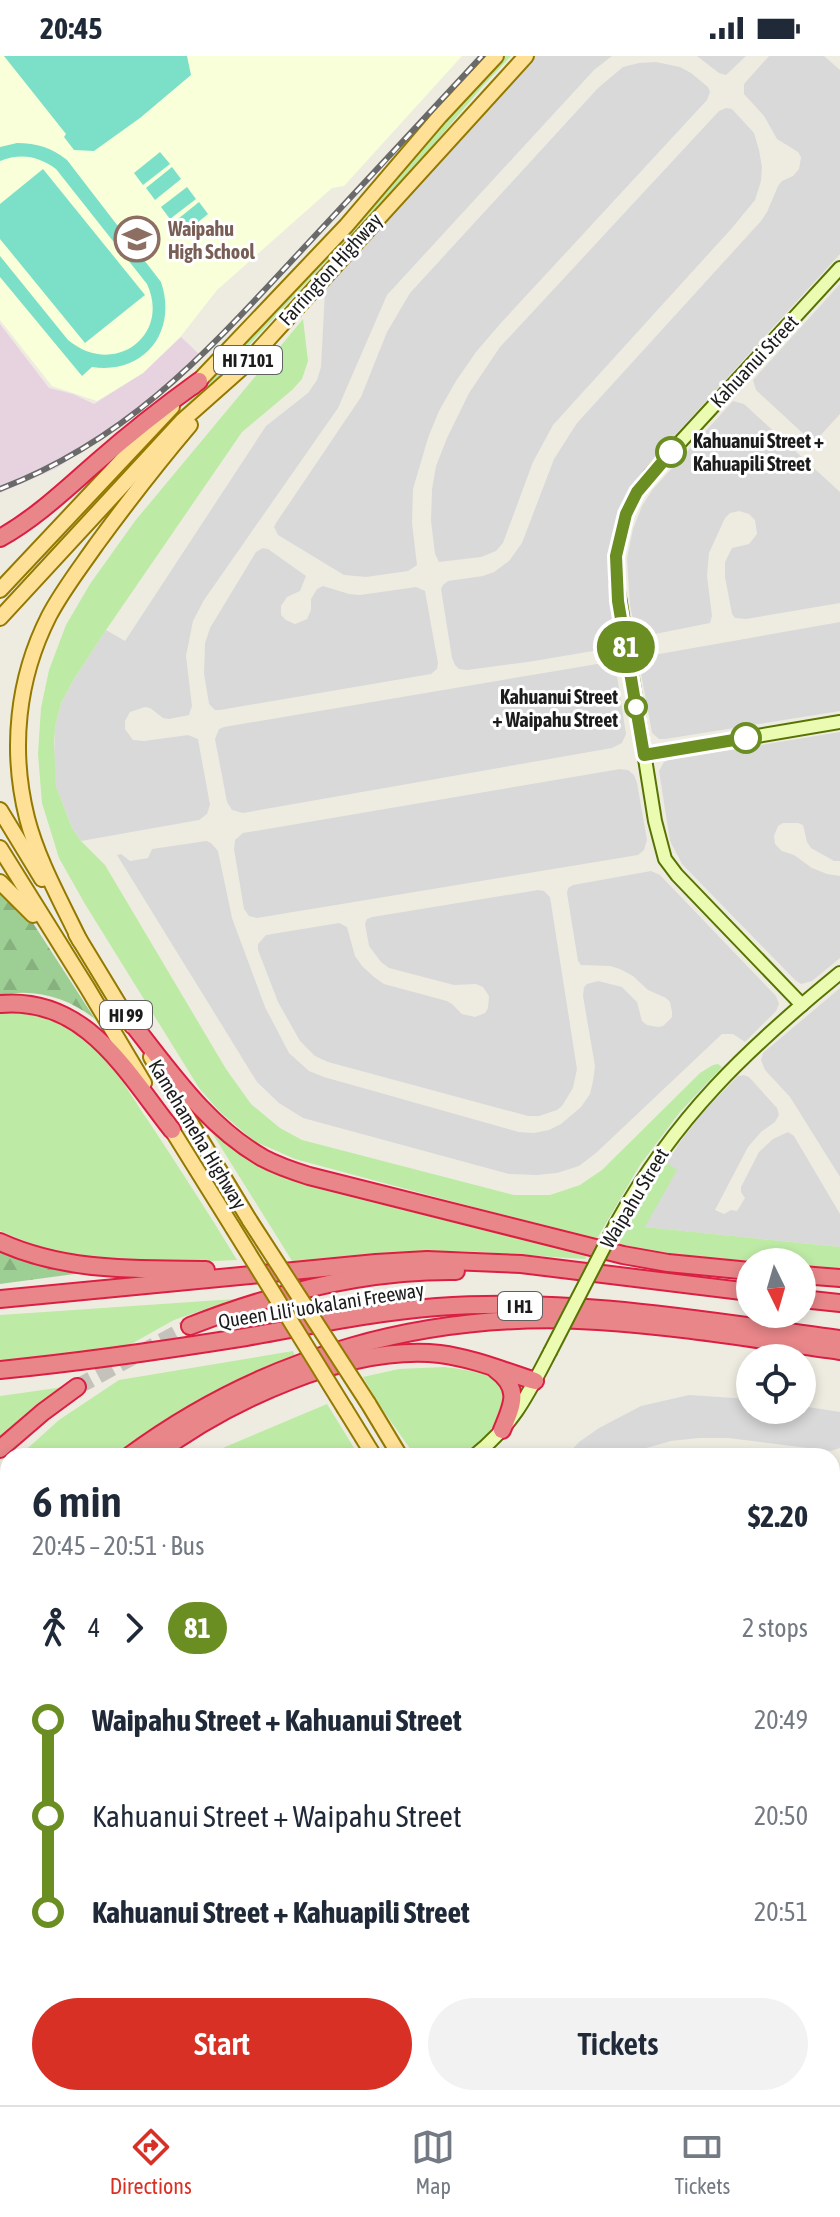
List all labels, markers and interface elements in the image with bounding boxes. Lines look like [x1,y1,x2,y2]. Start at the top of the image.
text: 20:45 [40,11,102,45]
street label: Farrington Highway [274,208,386,330]
school or university icon: Waipahu High School [113,215,161,263]
place label: Waipahu High School [167,217,256,263]
street label: Kahuanui Street [705,310,803,412]
road number: HI 7101 [214,346,282,374]
place label: Kahuanui Street + Kahuapili Street [693,429,824,475]
marker: Kahuanui Street + Kahuapili Street [656,437,686,467]
line badge: 81 [590,621,662,673]
text: 81 [613,631,639,663]
place label: Kahuanui Street + Waipahu Street [492,685,618,731]
marker: Kahuanui Street + Waipahu Street [625,696,647,718]
unlabelled marker [731,723,761,753]
road number: HI 99 [100,1001,152,1029]
street label: Kamehameha Highway [144,1055,252,1213]
street label: Waipahu Street [595,1144,673,1252]
north arrow [736,1248,816,1328]
map controls [736,1248,816,1424]
street label: Queen Liliʻuokalani Freeway [216,1277,426,1333]
road number: I H1 [498,1292,542,1320]
button: locate [736,1344,816,1424]
text: 6 min [32,1476,122,1526]
text: $2.20 [748,1499,808,1533]
text: 20:45 – 20:51 · Bus [32,1531,204,1561]
icon: walk [32,1606,76,1650]
icon: forward [112,1606,156,1650]
text: 81 [184,1612,211,1644]
text: 4 [88,1613,100,1643]
text: 2 stops [742,1613,808,1643]
text: Waipahu Street + Kahuanui Street [92,1703,462,1737]
text: 20:49 [754,1705,808,1735]
text: Kahuanui Street + Waipahu Street [92,1799,462,1833]
text: 20:50 [754,1801,808,1831]
text: Kahuanui Street + Kahuapili Street [92,1895,470,1929]
text: 20:51 [754,1897,808,1927]
button: Start [32,1998,412,2090]
button: Tickets [428,1998,808,2090]
tab: Directions [110,2125,192,2199]
tab: Map [411,2125,455,2199]
tab: Tickets [675,2125,730,2199]

